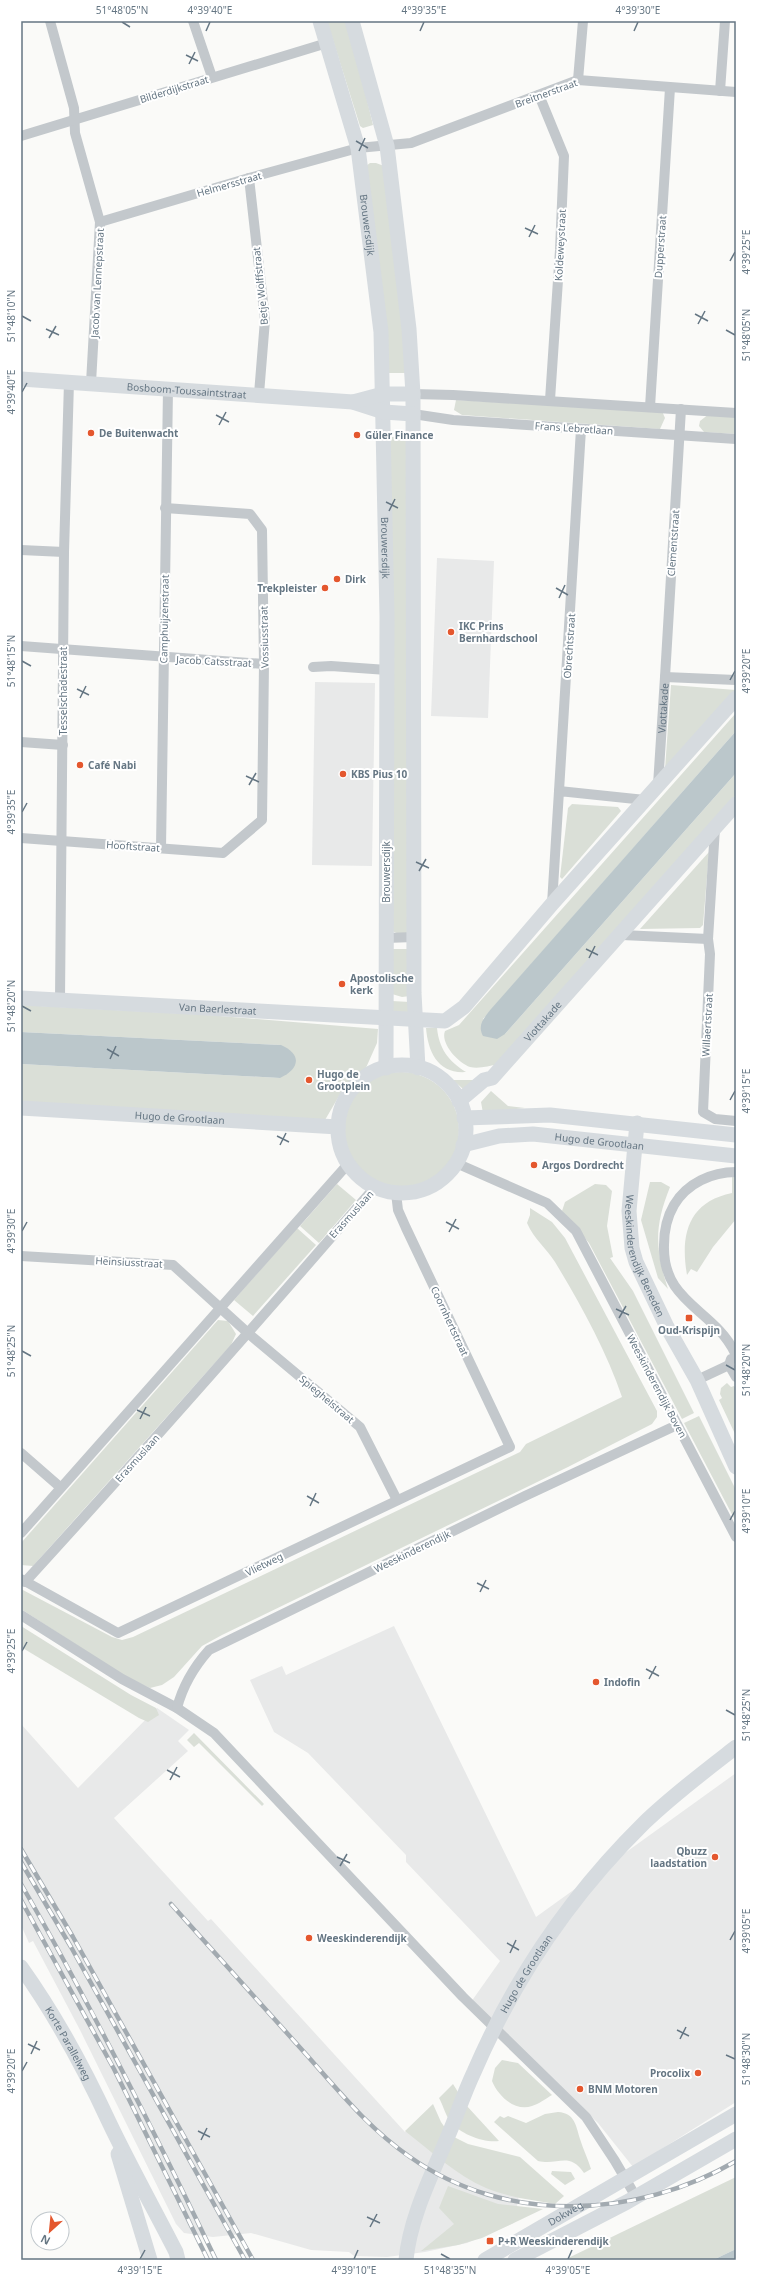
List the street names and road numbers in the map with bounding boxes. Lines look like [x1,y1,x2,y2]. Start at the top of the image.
street label: Bilderdijkstraat [138,72,210,106]
street label: Breitnerstraat [513,75,579,111]
street label: Helmersstraat [195,168,263,200]
street label: Brouwersdijk [357,193,378,257]
street label: Koldeweystraat [551,208,569,281]
street label: Dupperstraat [651,215,669,279]
street label: Jacob van Lennepstraat [87,228,107,339]
street label: Betje Wolffstraat [249,246,271,326]
street label: Bosboom-Toussaintstraat [126,379,247,402]
street label: Frans Lebretlaan [534,418,614,438]
street label: Clementstraat [664,509,682,577]
street label: Brouwersdijk [378,517,393,580]
street label: Camphuijzenstraat [156,574,172,663]
street label: Vossiusstraat [256,605,272,668]
street label: Obrechtstraat [560,613,578,679]
street label: Tesselschadestraat [56,646,70,735]
street label: Jacob Catsstraat [175,652,252,670]
street label: Viottakade [654,682,672,734]
street label: Hooftstraat [106,837,161,855]
street label: Brouwersdijk [379,840,393,903]
street label: Willaertstraat [698,993,716,1057]
street label: Viottakade [521,997,565,1045]
street label: Van Baerlestraat [179,1000,257,1018]
street label: Hugo de Grootlaan [134,1108,225,1127]
street label: Hugo de Grootlaan [554,1129,645,1153]
street label: Erasmuslaan [326,1187,376,1241]
street label: Weeskinderendijk Beneden [622,1194,668,1319]
street label: Heinsiusstraat [95,1253,163,1271]
street label: Coornhertstraat [428,1284,472,1359]
street label: Weeskinderendijk Boven [624,1332,690,1440]
street label: Spieghelstraat [297,1372,358,1426]
street label: Erasmuslaan [112,1431,162,1485]
street label: Weeskinderendijk [371,1526,453,1576]
street label: Vlietweg [243,1549,285,1579]
street label: Hugo de Grootlaan [497,1931,555,2015]
street label: Korte Parallelweg [42,2004,95,2083]
street label: Dokweg [545,2198,586,2229]

